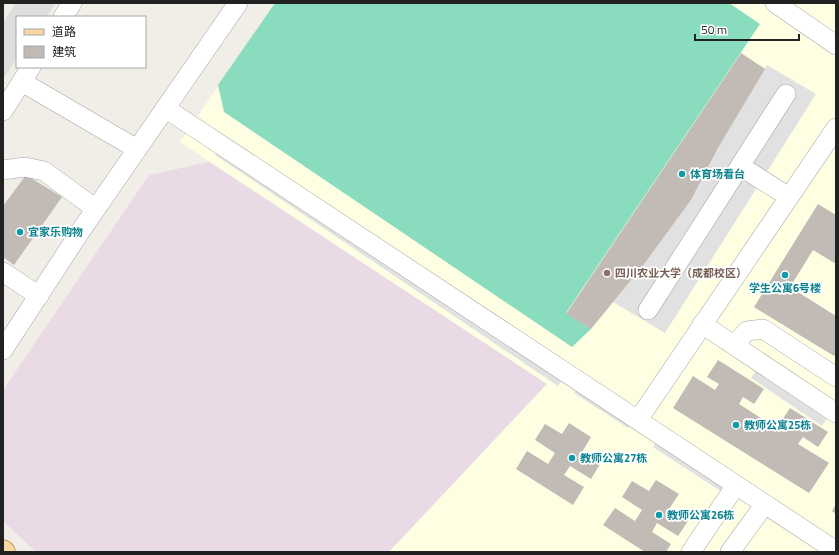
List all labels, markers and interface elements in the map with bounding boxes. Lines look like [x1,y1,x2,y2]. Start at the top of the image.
legend [16,16,146,68]
scale bar [695,16,799,42]
text: 50 m [701,20,727,39]
text: 道路 [52,22,76,41]
text: 建筑 [52,42,76,61]
place label: 体育场看台 [690,166,745,182]
marker: 体育场看台 [677,169,687,179]
place label: 宜家乐购物 [28,224,83,240]
marker: 宜家乐购物 [15,227,25,237]
place label: 四川农业大学（成都校区） [615,265,747,281]
marker: 四川农业大学（成都校区） [602,268,612,278]
marker: 学生公寓6号楼 [780,270,790,280]
place label: 学生公寓6号楼 [749,280,821,296]
place label: 教师公寓25栋 [744,417,811,433]
marker: 教师公寓25栋 [731,420,741,430]
place label: 教师公寓27栋 [580,450,647,466]
marker: 教师公寓27栋 [567,453,577,463]
place label: 教师公寓26栋 [667,507,734,523]
marker: 教师公寓26栋 [654,510,664,520]

